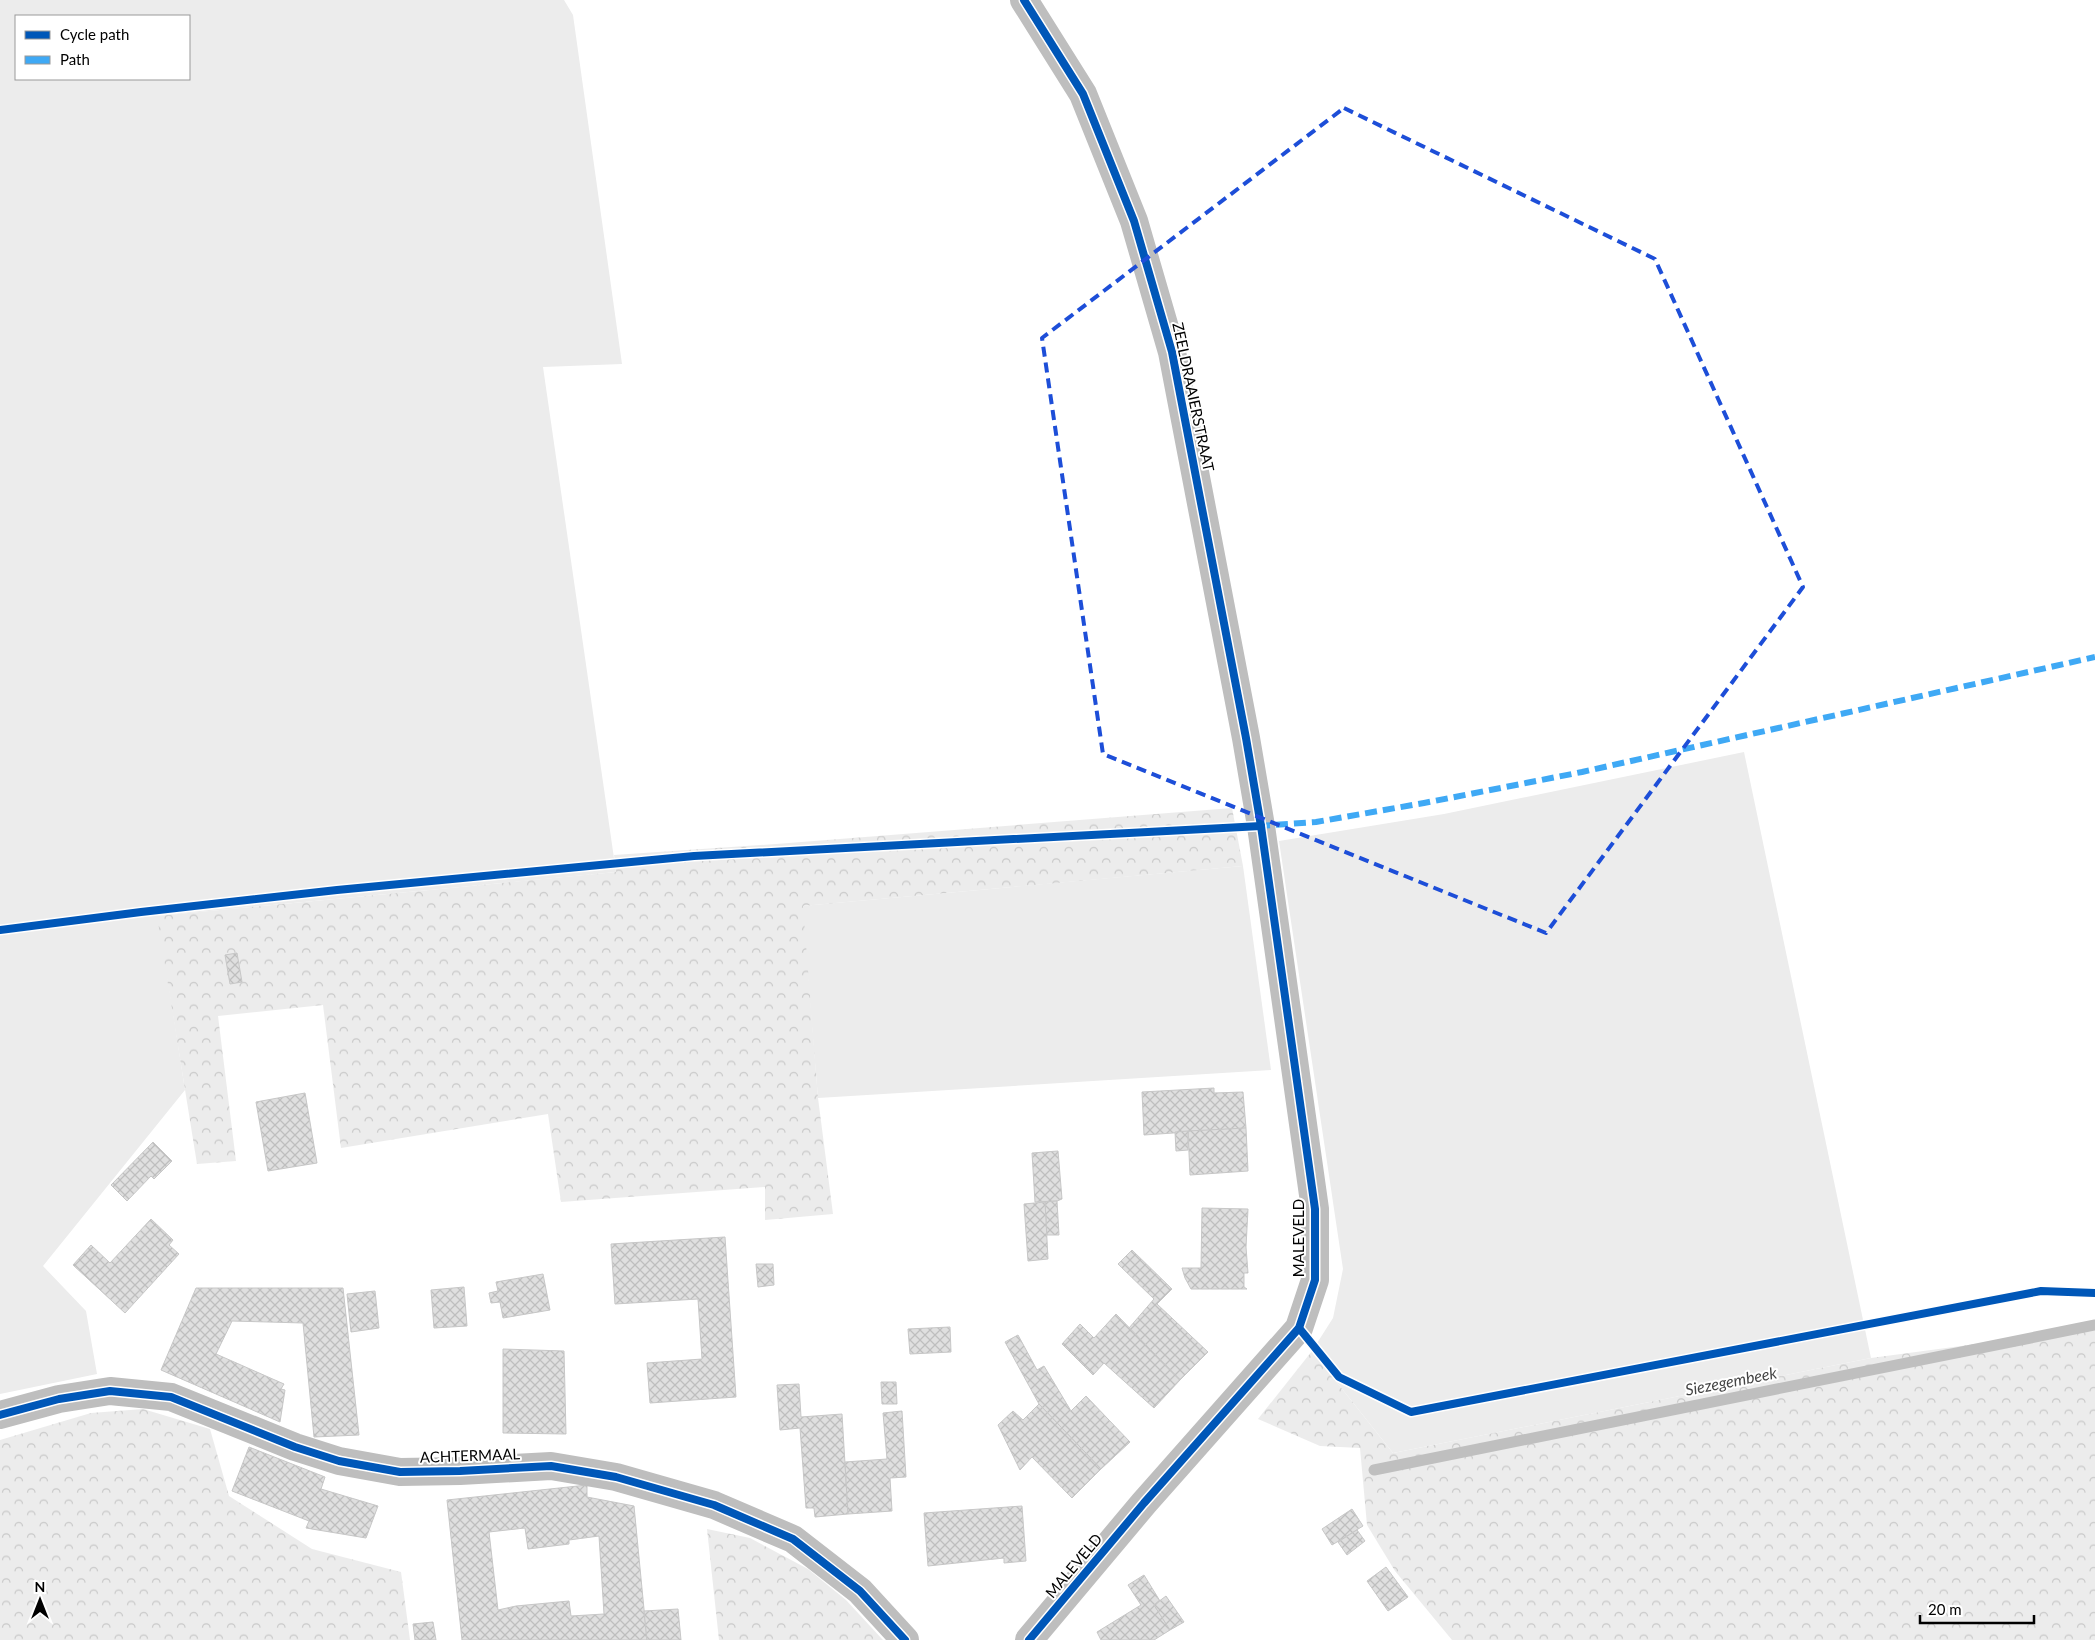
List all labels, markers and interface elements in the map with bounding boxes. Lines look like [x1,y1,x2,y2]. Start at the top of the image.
legend [15,15,190,80]
text: Cycle path [60,25,129,43]
text: Path [60,50,90,68]
street label: ZEELDRAAIERSTRAAT [1169,321,1219,473]
street label: MALEVELD [1289,1199,1307,1277]
water label: Siezegembeek [1684,1362,1779,1399]
street label: ACHTERMAAL [420,1444,521,1466]
street label: MALEVELD [1041,1530,1105,1601]
north arrow [15,1575,65,1625]
text: N [35,1578,45,1595]
scale bar [1920,1592,2034,1624]
text: 20 m [1928,1600,1962,1618]

